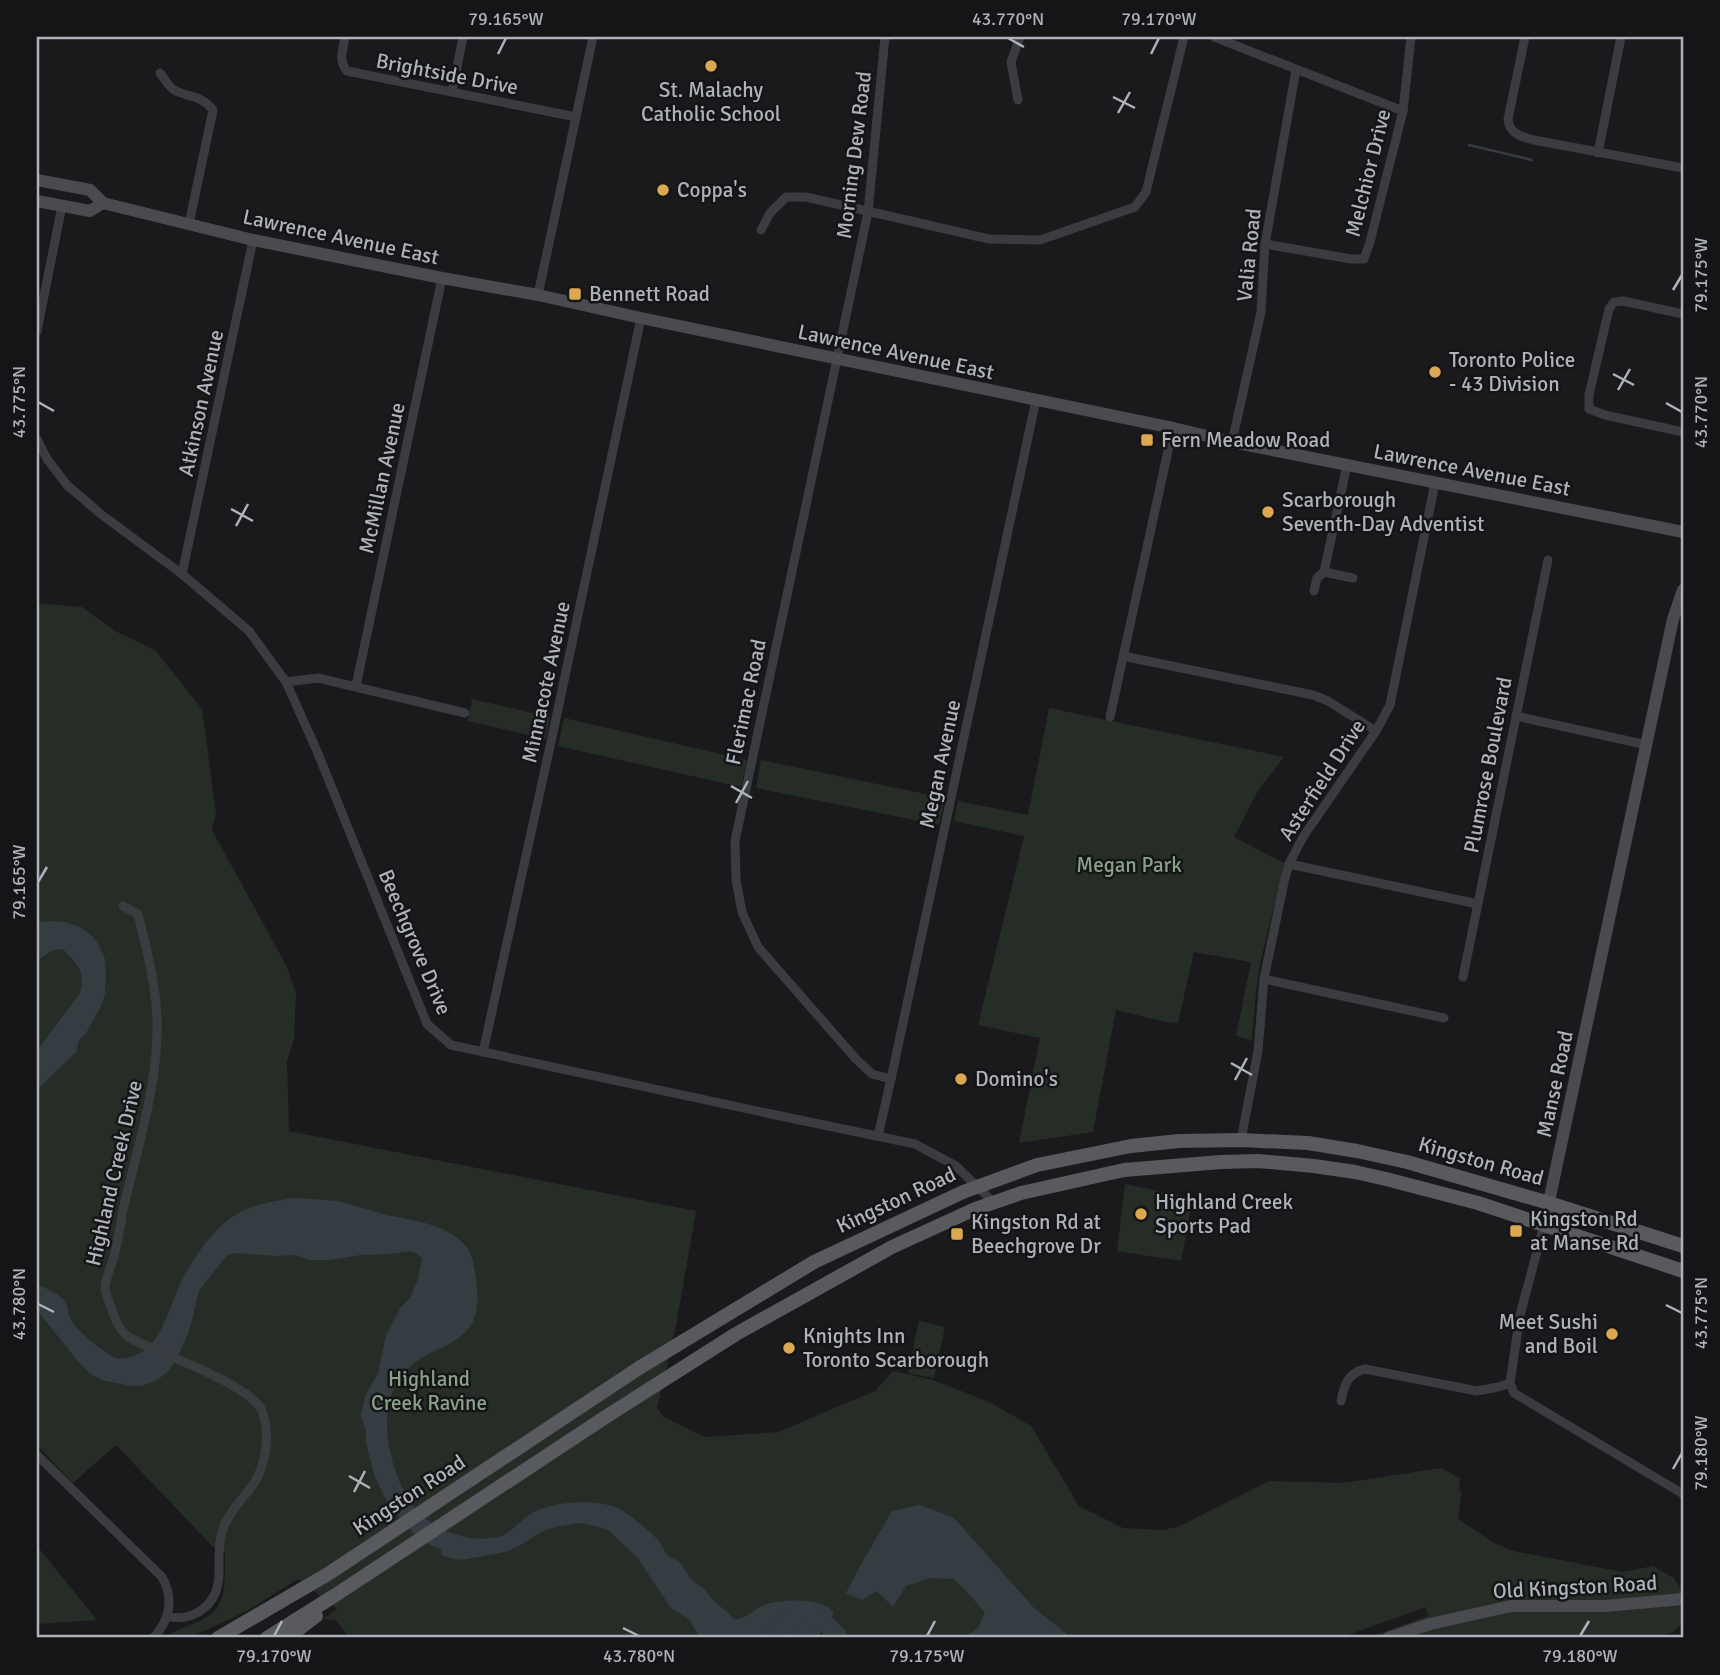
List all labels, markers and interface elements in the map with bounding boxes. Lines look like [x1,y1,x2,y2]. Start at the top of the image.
text: 79.165°W [468,8,544,30]
text: 43.770°N [972,8,1044,30]
text: 79.170°W [1121,8,1197,30]
street label: Brightside Drive [374,47,520,101]
marker: St. Malachy Catholic School [703,58,719,74]
street label: Morning Dew Road [831,70,877,240]
place label: St. Malachy Catholic School [641,77,781,127]
street label: Melchior Drive [1340,106,1396,240]
place label: Coppa's [677,177,747,203]
marker: Coppa's [655,182,671,198]
street label: Lawrence Avenue East [241,204,441,270]
street label: Valia Road [1231,207,1267,303]
text: 79.175°W [1690,237,1712,313]
place label: Bennett Road [589,281,710,307]
marker: Bennett Road [567,286,583,302]
street label: Lawrence Avenue East [796,319,996,385]
street label: Atkinson Avenue [173,327,229,479]
place label: Toronto Police - 43 Division [1449,347,1575,397]
marker: Toronto Police - 43 Division [1427,364,1443,380]
text: 43.775°N [8,366,30,438]
text: 43.770°N [1690,376,1712,448]
street label: McMillan Avenue [353,400,411,556]
place label: Fern Meadow Road [1161,427,1330,453]
marker: Fern Meadow Road [1139,432,1155,448]
street label: Lawrence Avenue East [1371,438,1573,502]
place label: Scarborough Seventh-Day Adventist [1282,487,1484,537]
marker: Scarborough Seventh-Day Adventist [1260,504,1276,520]
street label: Minnacote Avenue [516,599,576,765]
street label: Flerimac Road [720,637,772,767]
street label: Plumrose Boulevard [1458,675,1518,855]
street label: Megan Avenue [914,697,966,831]
street label: Asterfield Drive [1273,714,1371,846]
text: 79.165°W [8,844,30,920]
park label: Megan Park [1076,852,1182,878]
street label: Beechgrove Drive [373,865,457,1019]
street label: Manse Road [1531,1028,1579,1140]
place label: Domino's [975,1066,1058,1092]
marker: Domino's [953,1071,969,1087]
street label: Highland Creek Drive [80,1078,148,1268]
street label: Kingston Road [1415,1131,1547,1191]
street label: Kingston Road [832,1161,960,1239]
place label: Highland Creek Sports Pad [1155,1189,1293,1239]
marker: Highland Creek Sports Pad [1133,1206,1149,1222]
place label: Kingston Rd at Manse Rd [1530,1206,1639,1256]
place label: Kingston Rd at Beechgrove Dr [971,1209,1101,1259]
marker: Kingston Rd at Manse Rd [1508,1223,1524,1239]
marker: Kingston Rd at Beechgrove Dr [949,1226,965,1242]
text: 43.780°N [8,1268,30,1340]
text: 43.775°N [1690,1277,1712,1349]
place label: Meet Sushi and Boil [1499,1309,1598,1359]
place label: Knights Inn Toronto Scarborough [803,1323,989,1373]
marker: Meet Sushi and Boil [1604,1326,1620,1342]
marker: Knights Inn Toronto Scarborough [781,1340,797,1356]
park label: Highland Creek Ravine [371,1366,487,1416]
text: 79.180°W [1690,1415,1712,1491]
street label: Kingston Road [348,1449,470,1541]
street label: Old Kingston Road [1492,1570,1658,1604]
text: 79.170°W [236,1645,312,1667]
text: 43.780°N [603,1645,675,1667]
text: 79.175°W [889,1645,965,1667]
text: 79.180°W [1542,1645,1618,1667]

